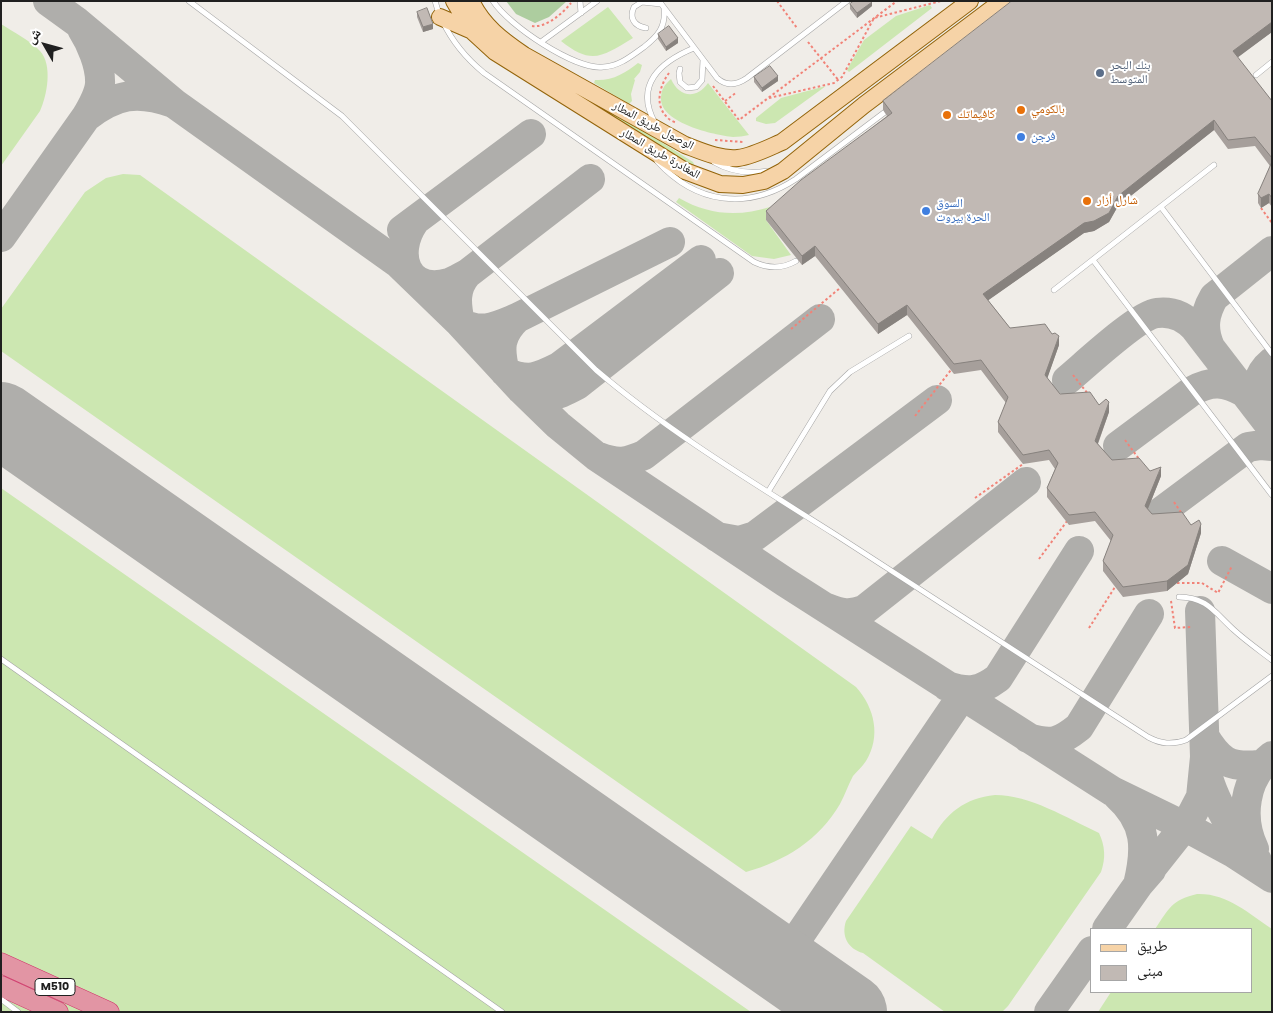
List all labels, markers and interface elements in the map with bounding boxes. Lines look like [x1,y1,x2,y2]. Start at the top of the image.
north arrow [20,20,70,70]
text: ش [21,24,46,48]
place label: بنك البحر المتوسط [1110,59,1151,87]
marker: بنك البحر المتوسط [1094,67,1106,79]
street label: الوصول طريق المطار [610,99,696,153]
place label: بالكومي [1031,103,1065,117]
marker: بالكومي [1015,104,1027,116]
place label: كافيماتك [957,108,995,122]
marker: كافيماتك [941,109,953,121]
street label: المغادرة طريق المطار [618,125,702,183]
place label: فرجن [1031,130,1056,144]
marker: فرجن [1015,131,1027,143]
place label: شارل أزار [1097,194,1138,208]
marker: شارل أزار [1081,195,1093,207]
place label: السوق الحرة بيروت [936,197,990,225]
marker: السوق الحرة بيروت [920,205,932,217]
legend [1090,928,1253,993]
text: طريق [1137,935,1168,956]
text: مبنى [1137,960,1163,981]
road number: M510 [35,979,75,996]

